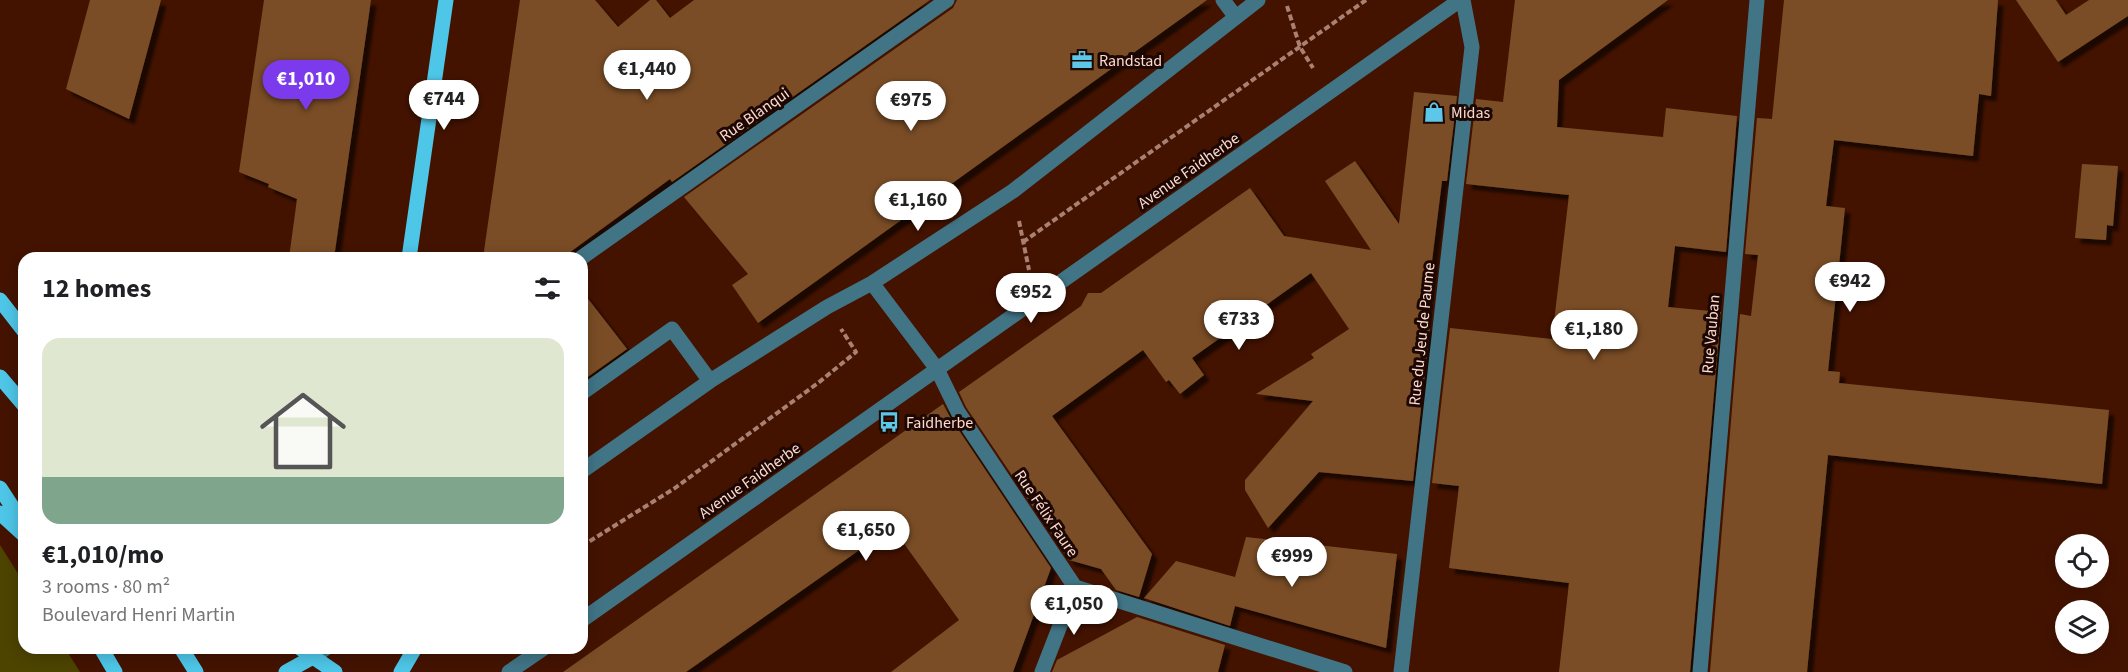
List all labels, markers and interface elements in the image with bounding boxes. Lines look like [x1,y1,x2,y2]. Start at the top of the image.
office icon: Randstad [1070,48,1094,72]
pin: €1,440 [598,50,696,101]
place label: Randstad [1099,50,1162,72]
text: €1,440 [618,55,676,83]
pin: €1,010 [257,60,355,111]
text: €1,010 [277,65,335,93]
pin: €744 [408,80,480,131]
pin: €975 [875,81,947,132]
street label: Rue Blanqui [715,83,794,147]
text: €744 [423,85,465,113]
text: €975 [890,86,932,114]
shop icon: Midas [1422,100,1446,124]
place label: Midas [1451,102,1491,124]
street label: Avenue Faidherbe [1133,127,1244,214]
pin: €1,160 [869,181,967,232]
text: €1,160 [889,186,947,214]
street label: Rue du Jeu de Paume [1404,261,1440,407]
pin: €942 [1814,262,1886,313]
text: €942 [1829,267,1871,295]
text: 12 homes [42,270,151,307]
icon: filters [531,272,564,305]
pin: €952 [995,273,1067,324]
text: €952 [1010,278,1052,306]
street label: Rue Vauban [1697,294,1725,374]
pin: €733 [1203,300,1275,351]
text: €733 [1218,305,1260,333]
pin: €1,180 [1545,310,1643,361]
text: €1,180 [1565,315,1623,343]
icon: home [249,377,357,485]
bus stop icon: Faidherbe [877,410,901,434]
place label: Faidherbe [906,412,973,434]
street label: Avenue Faidherbe [694,437,805,524]
street label: Rue Félix Faure [1009,466,1083,561]
pin: €1,650 [817,511,915,562]
text: €1,650 [837,516,895,544]
map controls [2055,534,2109,654]
button: locate [2055,534,2109,588]
text: €1,010/mo [42,536,164,573]
pin: €999 [1256,537,1328,588]
text: €999 [1271,542,1313,570]
text: 3 rooms · 80 m² [42,573,170,601]
pin: €1,050 [1025,585,1123,636]
text: €1,050 [1045,590,1103,618]
button: layers [2055,600,2109,654]
text: Boulevard Henri Martin [42,601,235,629]

